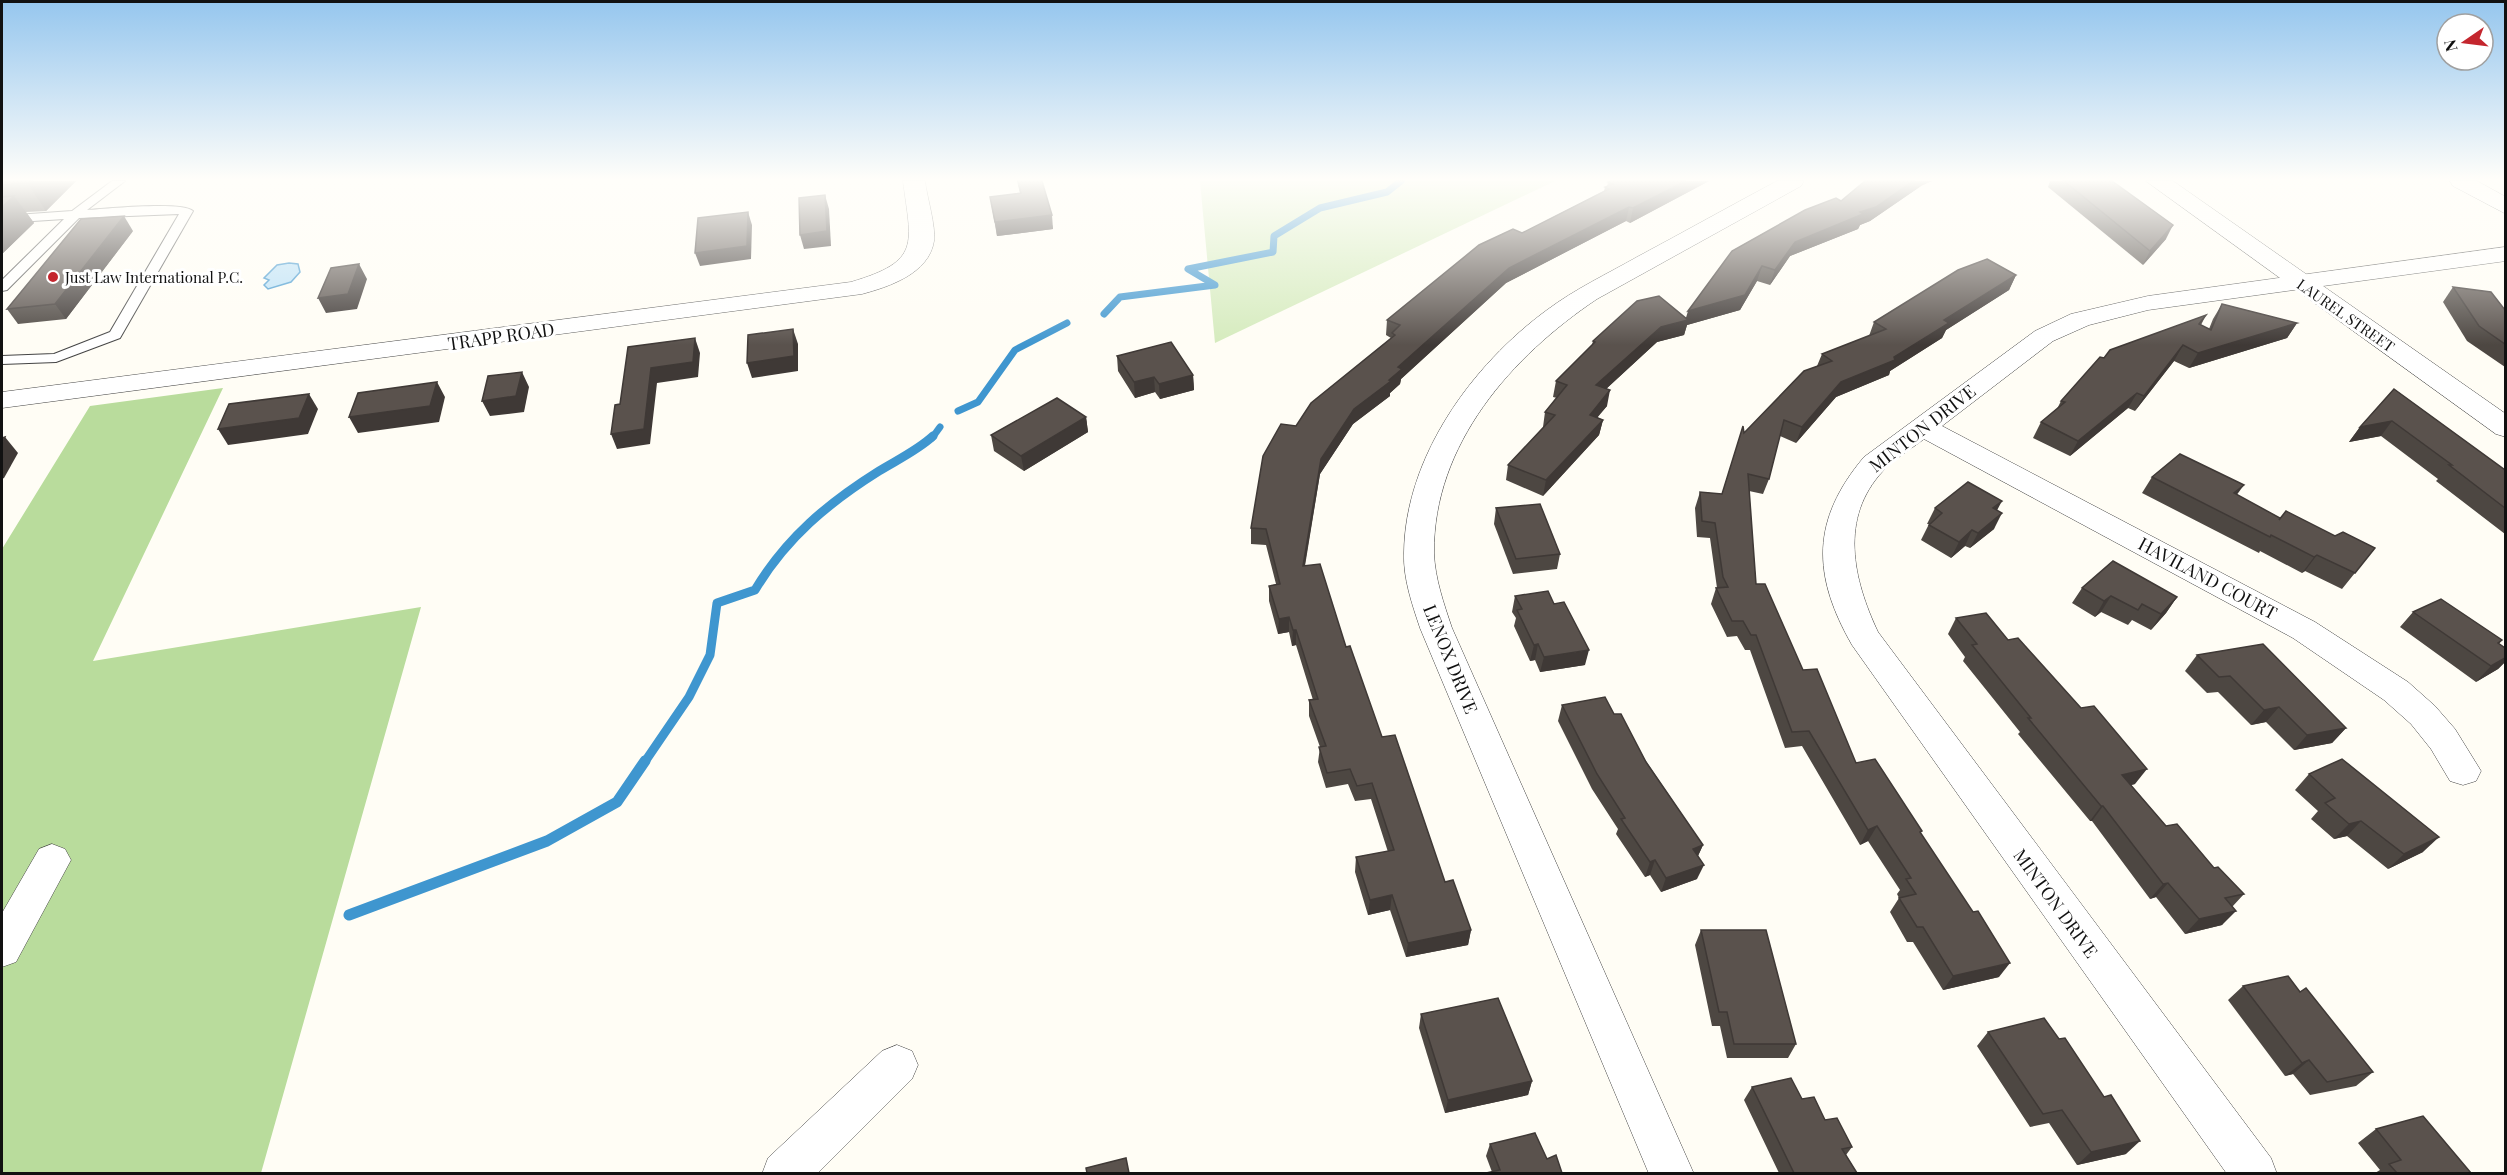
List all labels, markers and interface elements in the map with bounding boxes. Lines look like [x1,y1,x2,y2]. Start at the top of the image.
north arrow [2435,12,2495,72]
text: N [2438,37,2462,54]
place label: Just Law International P.C. [64,267,243,287]
marker: Just Law International P.C. [46,270,60,284]
street label: LAUREL STREET [2293,274,2399,356]
street label: TRAPP ROAD [446,317,556,355]
street label: MINTON DRIVE [1864,379,1980,477]
street label: HAVILAND COURT [2134,531,2282,625]
street label: LENOX DRIVE [1418,601,1484,717]
street label: MINTON DRIVE [2008,844,2104,962]

